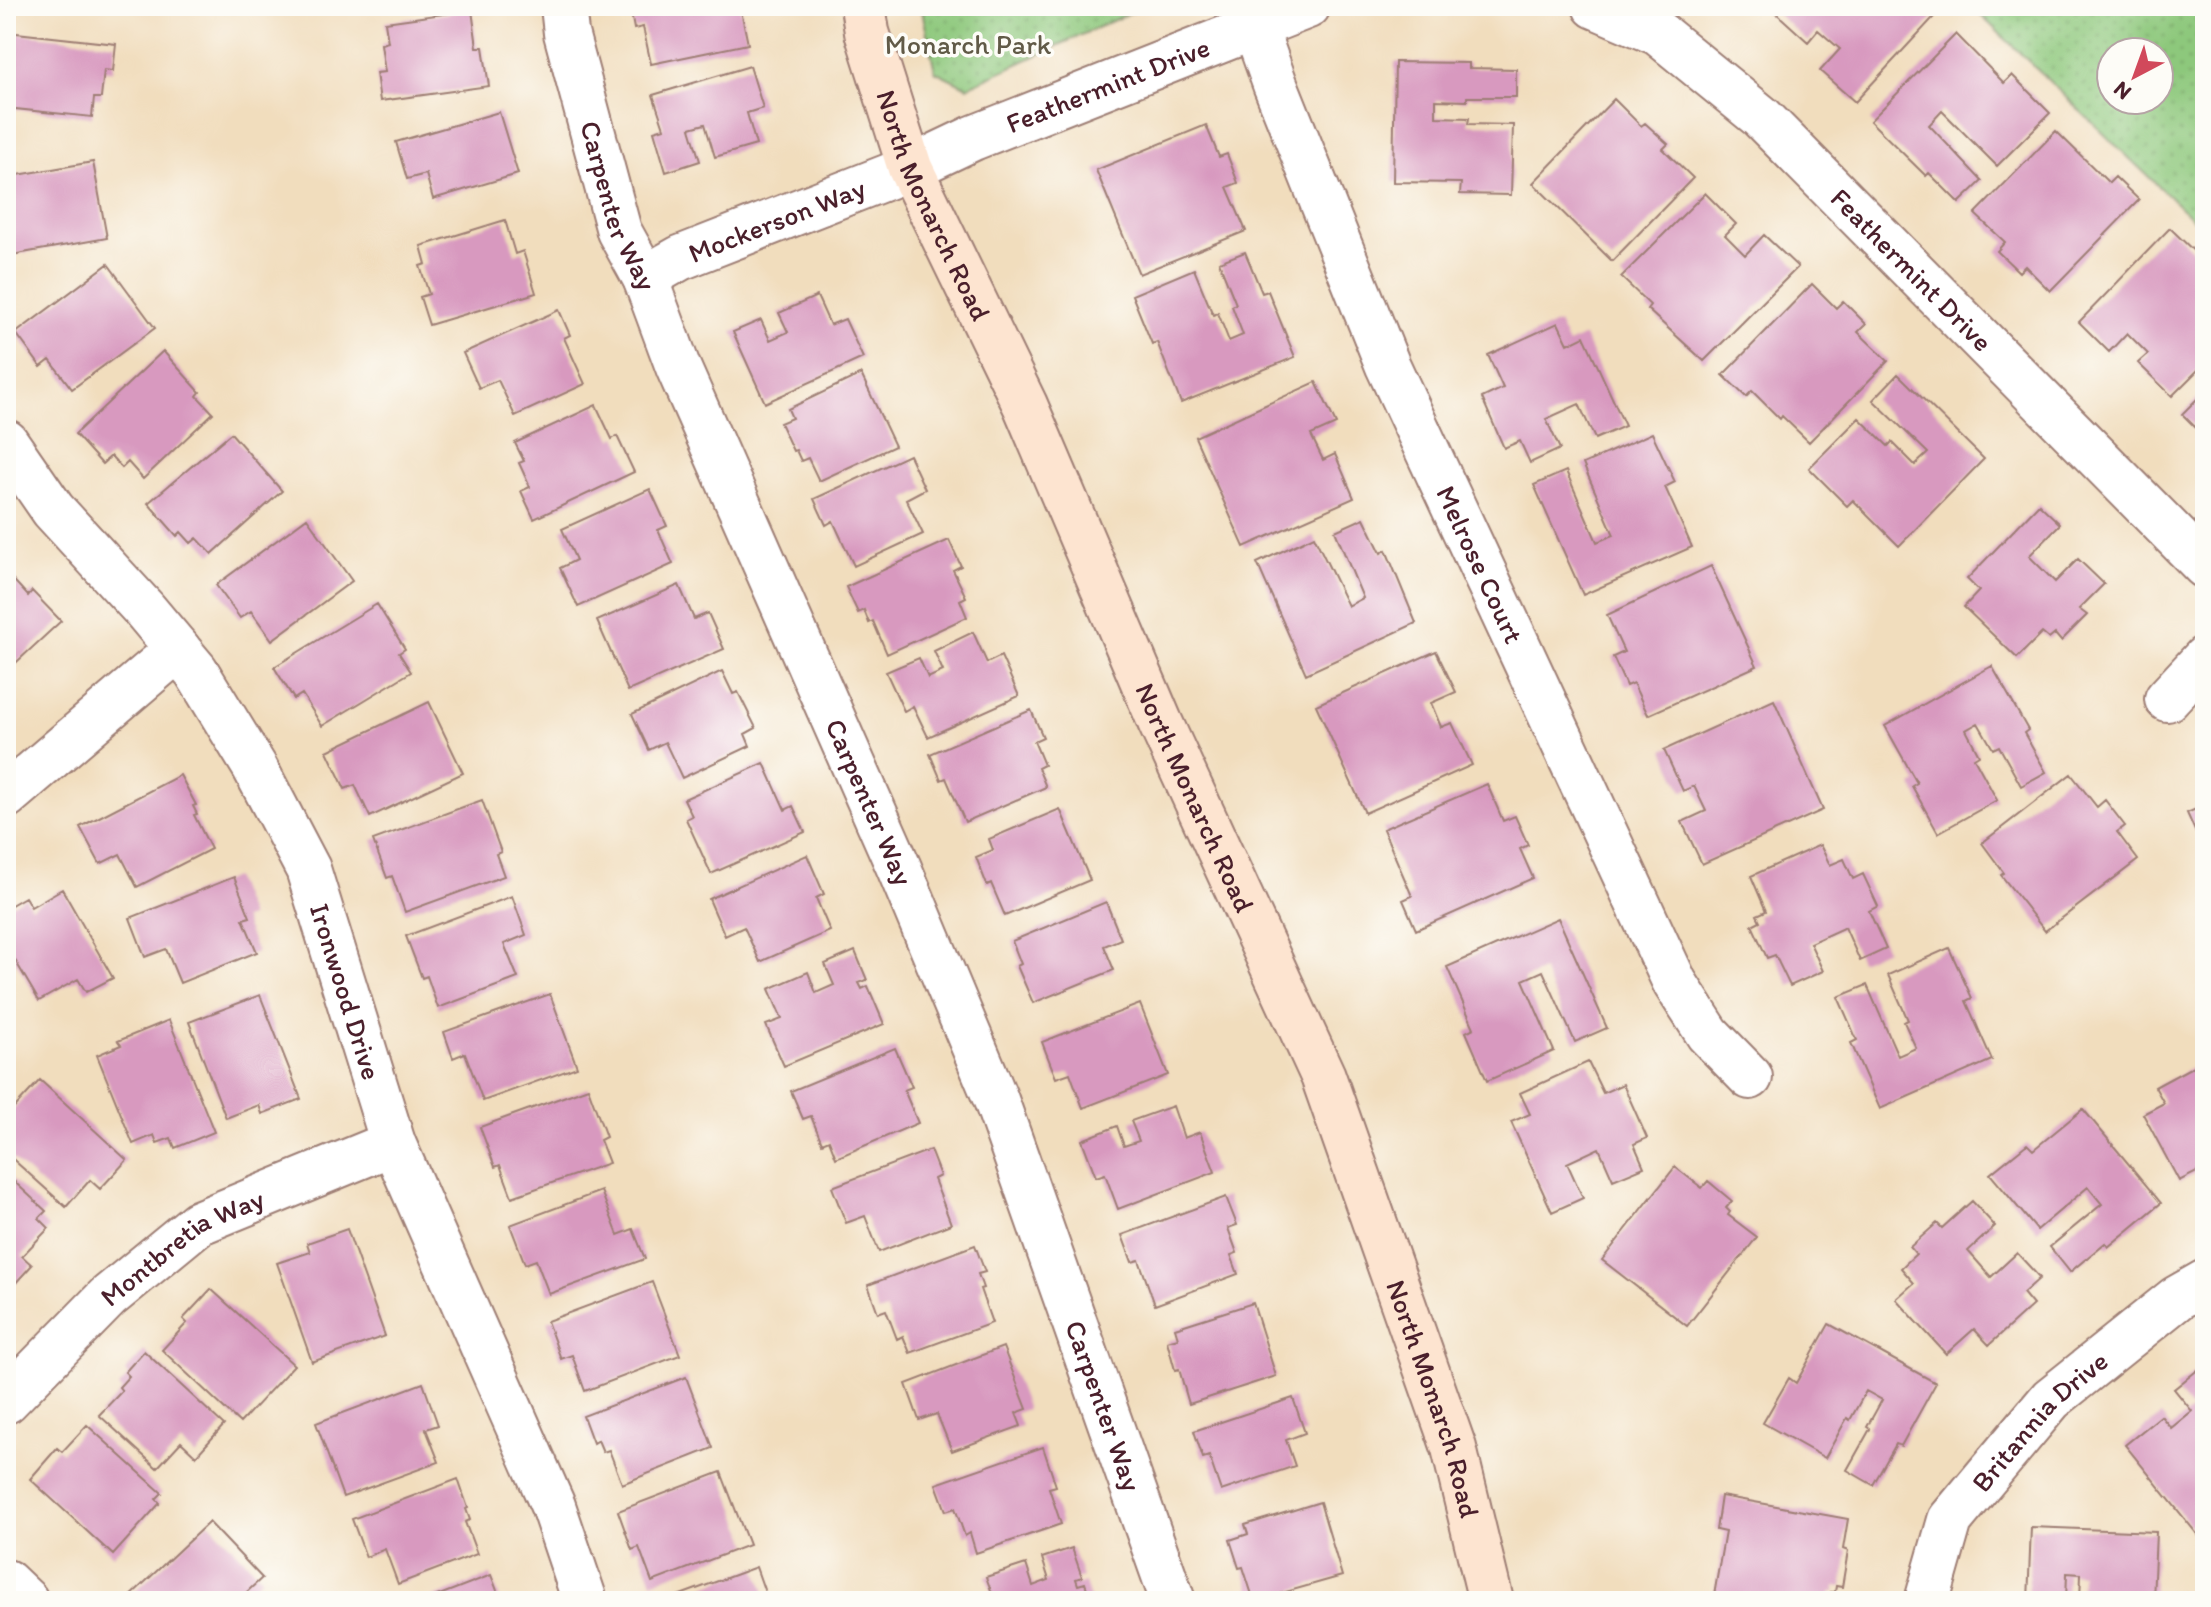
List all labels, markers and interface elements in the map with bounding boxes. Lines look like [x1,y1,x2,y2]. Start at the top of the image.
park label: Monarch Park [885,27,1052,61]
street label: Feathermint Drive [1001,29,1215,140]
north arrow [2095,36,2175,116]
text: N [2108,76,2137,106]
street label: North Monarch Road [869,86,998,326]
street label: Carpenter Way [573,117,665,295]
street label: Mockerson Way [683,170,870,270]
street label: Feathermint Drive [1824,181,2000,358]
street label: Melrose Court [1429,480,1531,648]
street label: North Monarch Road [1128,678,1262,917]
street label: Carpenter Way [818,713,921,890]
street label: Ironwood Drive [303,899,389,1084]
street label: Montbretia Way [93,1181,269,1313]
street label: North Monarch Road [1379,1275,1487,1521]
street label: Carpenter Way [1058,1316,1150,1495]
street label: Britannia Drive [1964,1343,2115,1498]

